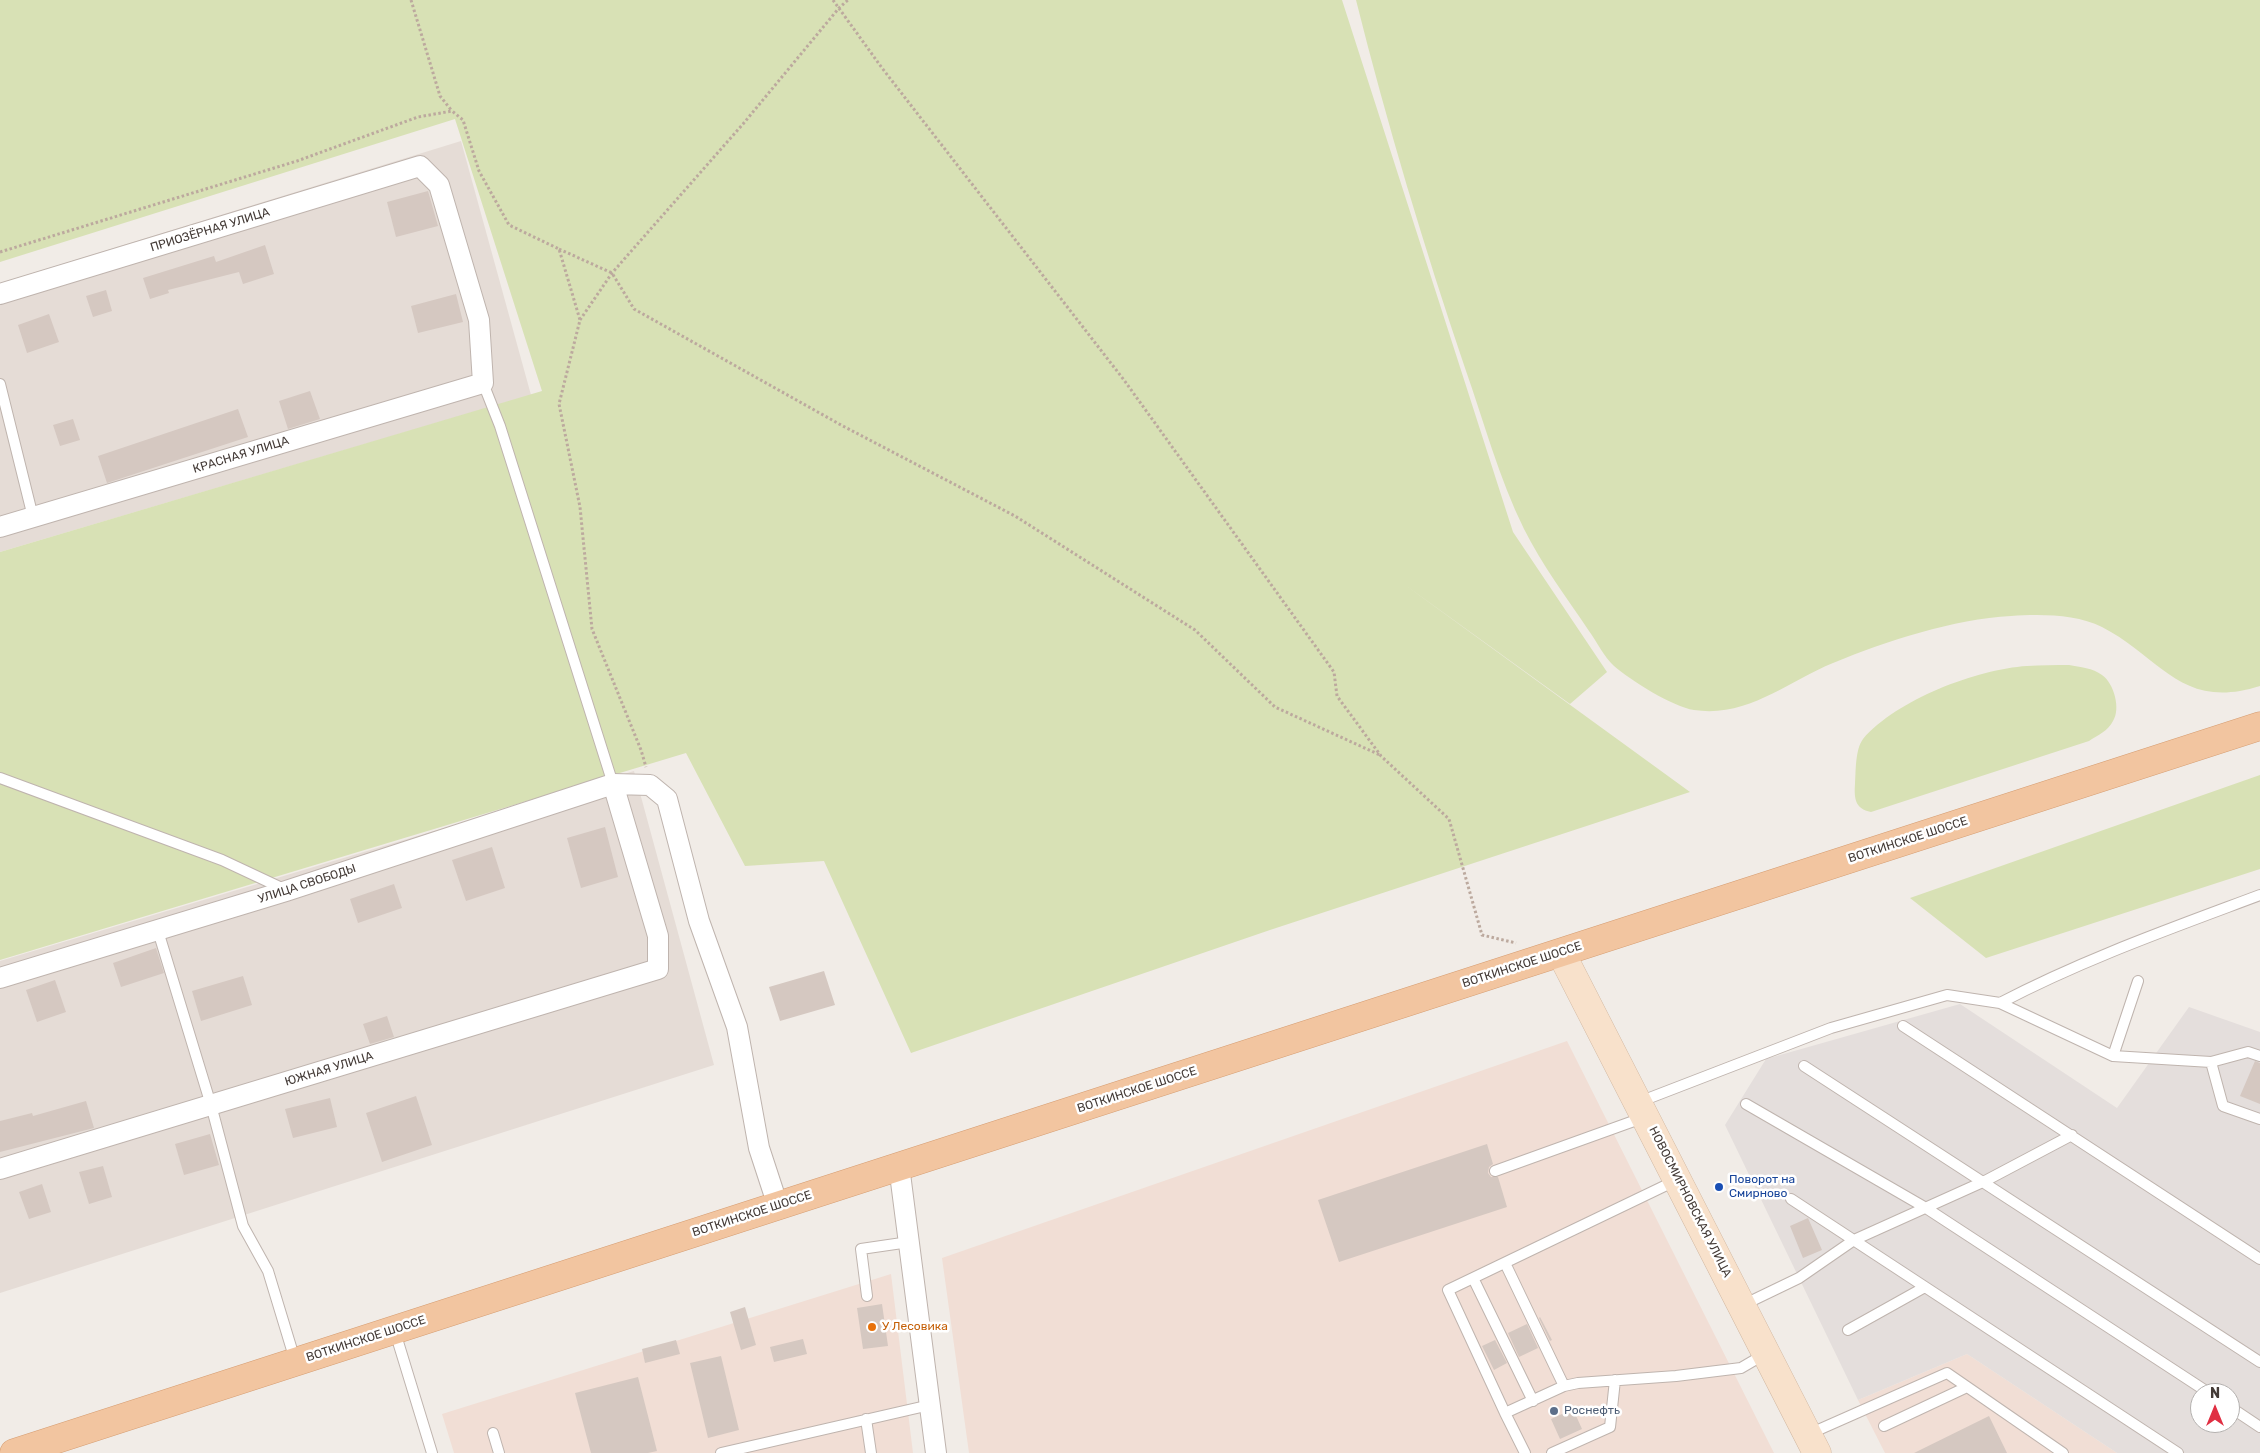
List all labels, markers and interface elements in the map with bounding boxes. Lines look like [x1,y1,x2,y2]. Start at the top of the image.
street label: ПРИОЗЁРНАЯ УЛИЦА [149,205,271,255]
street label: КРАСНАЯ УЛИЦА [191,434,291,476]
street label: ВОТКИНСКОЕ ШОССЕ [1846,814,1970,866]
street label: УЛИЦА СВОБОДЫ [256,861,358,907]
street label: ВОТКИНСКОЕ ШОССЕ [1460,939,1584,991]
street label: ЮЖНАЯ УЛИЦА [283,1049,375,1089]
street label: ВОТКИНСКОЕ ШОССЕ [1075,1064,1199,1116]
street label: НОВОСМИРНОВСКАЯ УЛИЦА [1646,1124,1734,1280]
place label: Поворот на Смирново [1729,1173,1795,1201]
marker: Поворот на Смирново [1713,1181,1725,1193]
street label: ВОТКИНСКОЕ ШОССЕ [690,1188,814,1240]
street label: ВОТКИНСКОЕ ШОССЕ [304,1313,428,1365]
place label: У Лесовика [882,1320,948,1334]
marker: У Лесовика [866,1321,878,1333]
north arrow [2190,1383,2240,1433]
text: N [2210,1385,2220,1402]
place label: Роснефть [1564,1404,1620,1418]
marker: Роснефть [1548,1405,1560,1417]

